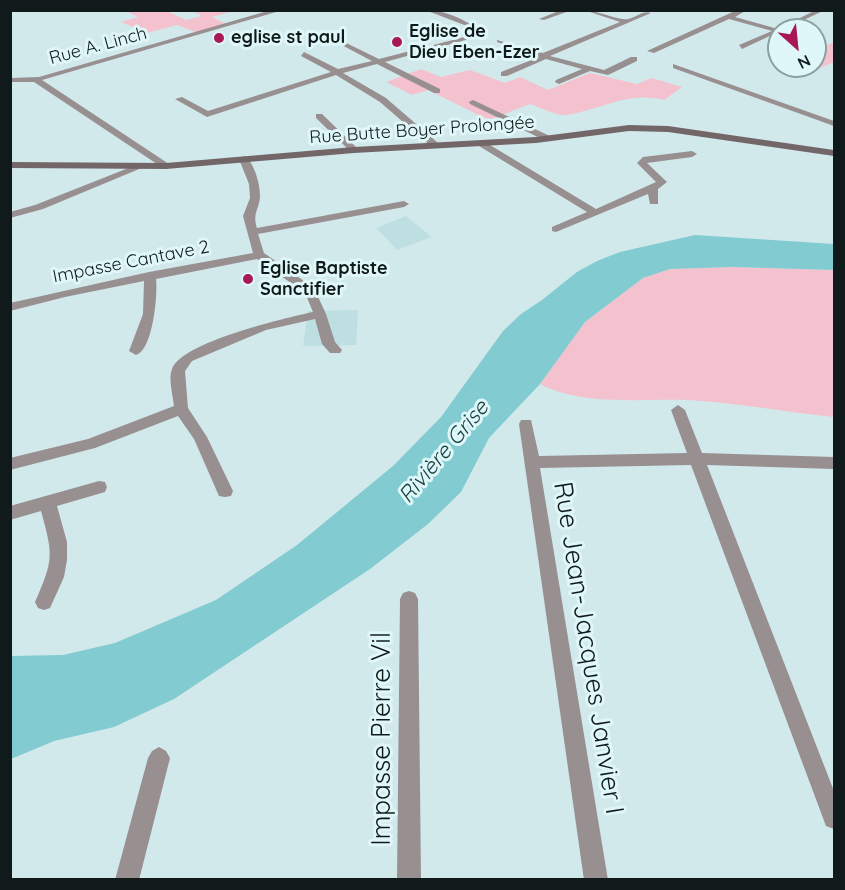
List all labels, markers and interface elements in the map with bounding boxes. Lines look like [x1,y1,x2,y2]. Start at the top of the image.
north arrow [767,18,827,78]
place label: Eglise de Dieu Eben-Ezer [409,21,540,63]
street label: Rue A. Linch [47,23,149,69]
place label: eglise st paul [231,27,345,49]
marker: eglise st paul [212,31,226,45]
marker: Eglise de Dieu Eben-Ezer [390,35,404,49]
text: N [794,51,814,74]
street label: Rue Butte Boyer Prolongée [309,111,535,149]
street label: Impasse Cantave 2 [51,236,211,288]
place label: Eglise Baptiste Sanctifier [260,258,388,300]
marker: Eglise Baptiste Sanctifier [241,272,255,286]
water label: Rivière Grise [393,395,495,509]
street label: Rue Jean-Jacques Janvier I [546,480,630,816]
street label: Impasse Pierre Vil [366,632,398,846]

